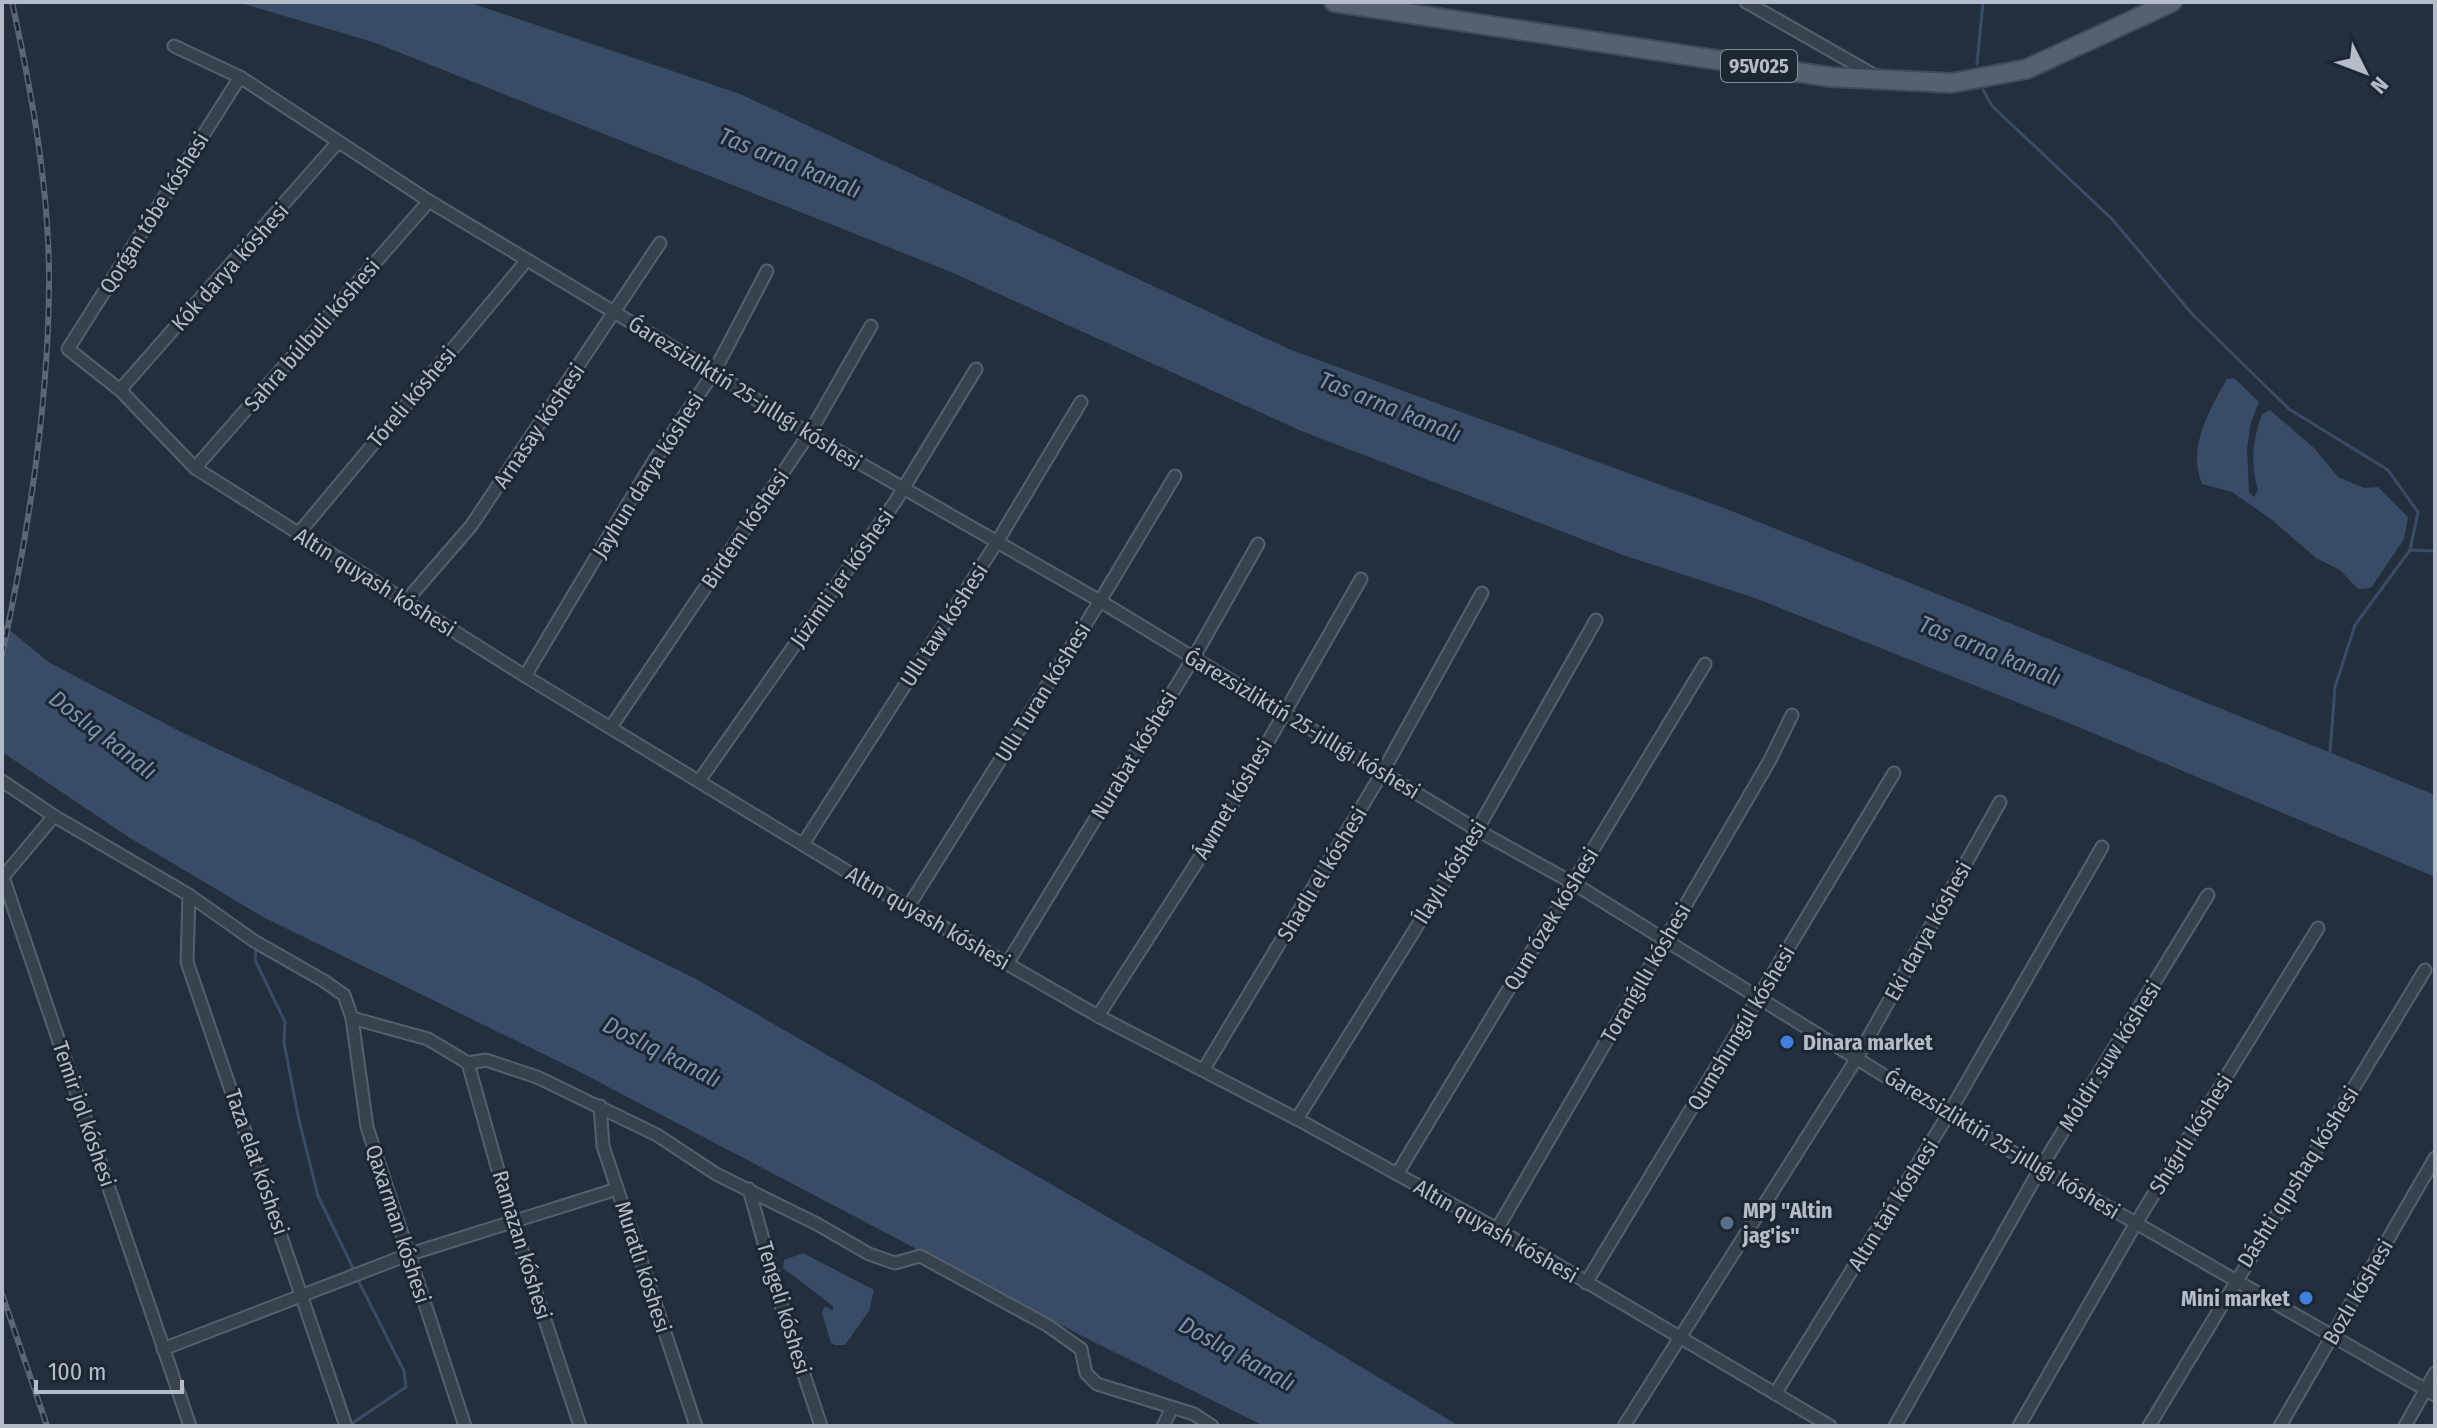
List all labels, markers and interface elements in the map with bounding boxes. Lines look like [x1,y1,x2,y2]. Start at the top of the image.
north arrow [2325,32,2405,112]
road number: 95V025 [1721,50,1797,82]
text: N [2365,71,2394,99]
water label: Tas arna kanalı [715,122,865,204]
street label: Qorǵan tóbe kóshesi [94,127,214,299]
street label: Kók darya kóshesi [166,198,294,336]
street label: Sahra búlbuli kóshesi [238,253,386,417]
street label: Ǵarezsizliktiń 25-jıllıǵı kóshesi [623,310,867,476]
street label: Tóreli kóshesi [362,341,462,453]
street label: Arnasay kóshesi [487,359,591,493]
water label: Tas arna kanalı [1315,366,1465,448]
street label: Jayhun darya kóshesi [586,387,710,563]
street label: Birdem kóshesi [695,464,795,594]
street label: Júzimli jer kóshesi [784,504,900,652]
street label: Altın quyash kóshesi [289,522,461,642]
street label: Ullı taw kóshesi [894,559,994,691]
water label: Tas arna kanalı [1915,610,2065,692]
street label: Ullı Turan kóshesi [989,617,1097,767]
street label: Ǵarezsizliktiń 25-jıllıǵı kóshesi [1179,643,1425,805]
water label: Doslıq kanalı [44,684,162,786]
street label: Nurabat kóshesi [1085,686,1183,824]
street label: Áwmet kóshesi [1188,734,1278,864]
street label: Shadlı el kóshesi [1271,802,1373,946]
street label: Ílaylı kóshesi [1408,815,1492,929]
street label: Qum ózek kóshesi [1498,843,1604,995]
street label: Eki darya kóshesi [1879,856,1977,1006]
street label: Altın quyash kóshesi [841,860,1015,976]
street label: Toranǵıllı kóshesi [1595,898,1697,1048]
street label: Qumshungúl kóshesi [1681,941,1801,1115]
street label: Móldir suw kóshesi [2053,976,2167,1136]
water label: Doslıq kanalı [598,1010,726,1094]
place label: Dinara market [1803,1029,1933,1056]
marker: Dinara market [1778,1033,1796,1051]
street label: Temir jol kóshesi [47,1038,121,1190]
street label: Ǵarezsizliktiń 25-jıllıǵı kóshesi [1879,1063,2125,1225]
street label: Shıǵırlı kóshesi [2143,1069,2239,1199]
street label: Dáshti qıpshaq kóshesi [2231,1082,2365,1272]
street label: Taza elat kóshesi [219,1086,295,1238]
street label: Altın tań kóshesi [1842,1134,1944,1276]
street label: Qaxarman kóshesi [360,1141,436,1307]
street label: Ramazan kóshesi [486,1167,558,1323]
street label: Altın quyash kóshesi [1409,1173,1583,1289]
place label: MPJ "Altin jag'is" [1741,1197,1833,1249]
street label: Muratlı kóshesi [609,1198,677,1336]
marker: MPJ "Altin jag'is" [1718,1214,1736,1232]
street label: Bozlı kóshesi [2317,1235,2399,1349]
street label: Tengeli kóshesi [751,1238,817,1378]
place label: Mini market [2181,1285,2290,1312]
marker: Mini market [2297,1289,2315,1307]
water label: Doslıq kanalı [1174,1311,1300,1397]
scale bar [36,1344,182,1394]
text: 100 m [48,1358,106,1386]

